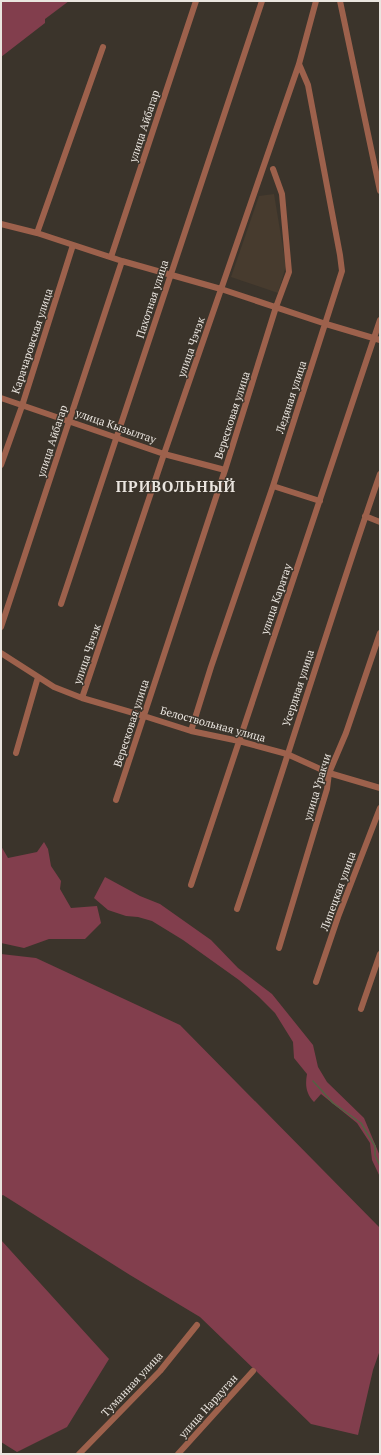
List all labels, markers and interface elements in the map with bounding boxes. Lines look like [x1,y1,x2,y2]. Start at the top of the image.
street label: улица Айбагар [125,88,162,165]
street label: Пахотная улица [133,258,171,340]
street label: Карачаровская улица [8,286,56,395]
street label: улица Чэчэк [174,315,208,380]
street label: Ледяная улица [272,358,310,436]
street label: Вересковая улица [211,369,253,461]
street label: улица Айбагар [33,403,70,480]
street label: улица Кызылтау [73,405,159,446]
district label: ПРИВОЛЬНЫЙ [116,476,236,496]
street label: улица Каратау [257,561,295,637]
street label: улица Чэчэк [70,622,104,687]
street label: Усердная улица [279,647,317,728]
street label: Вересковая улица [110,677,152,769]
street label: Белоствольная улица [159,703,268,745]
street label: улица Уракчи [300,751,334,823]
street label: Липецкая улица [317,849,359,933]
street label: Туманная улица [98,1348,166,1419]
street label: улица Нардуган [175,1371,241,1442]

